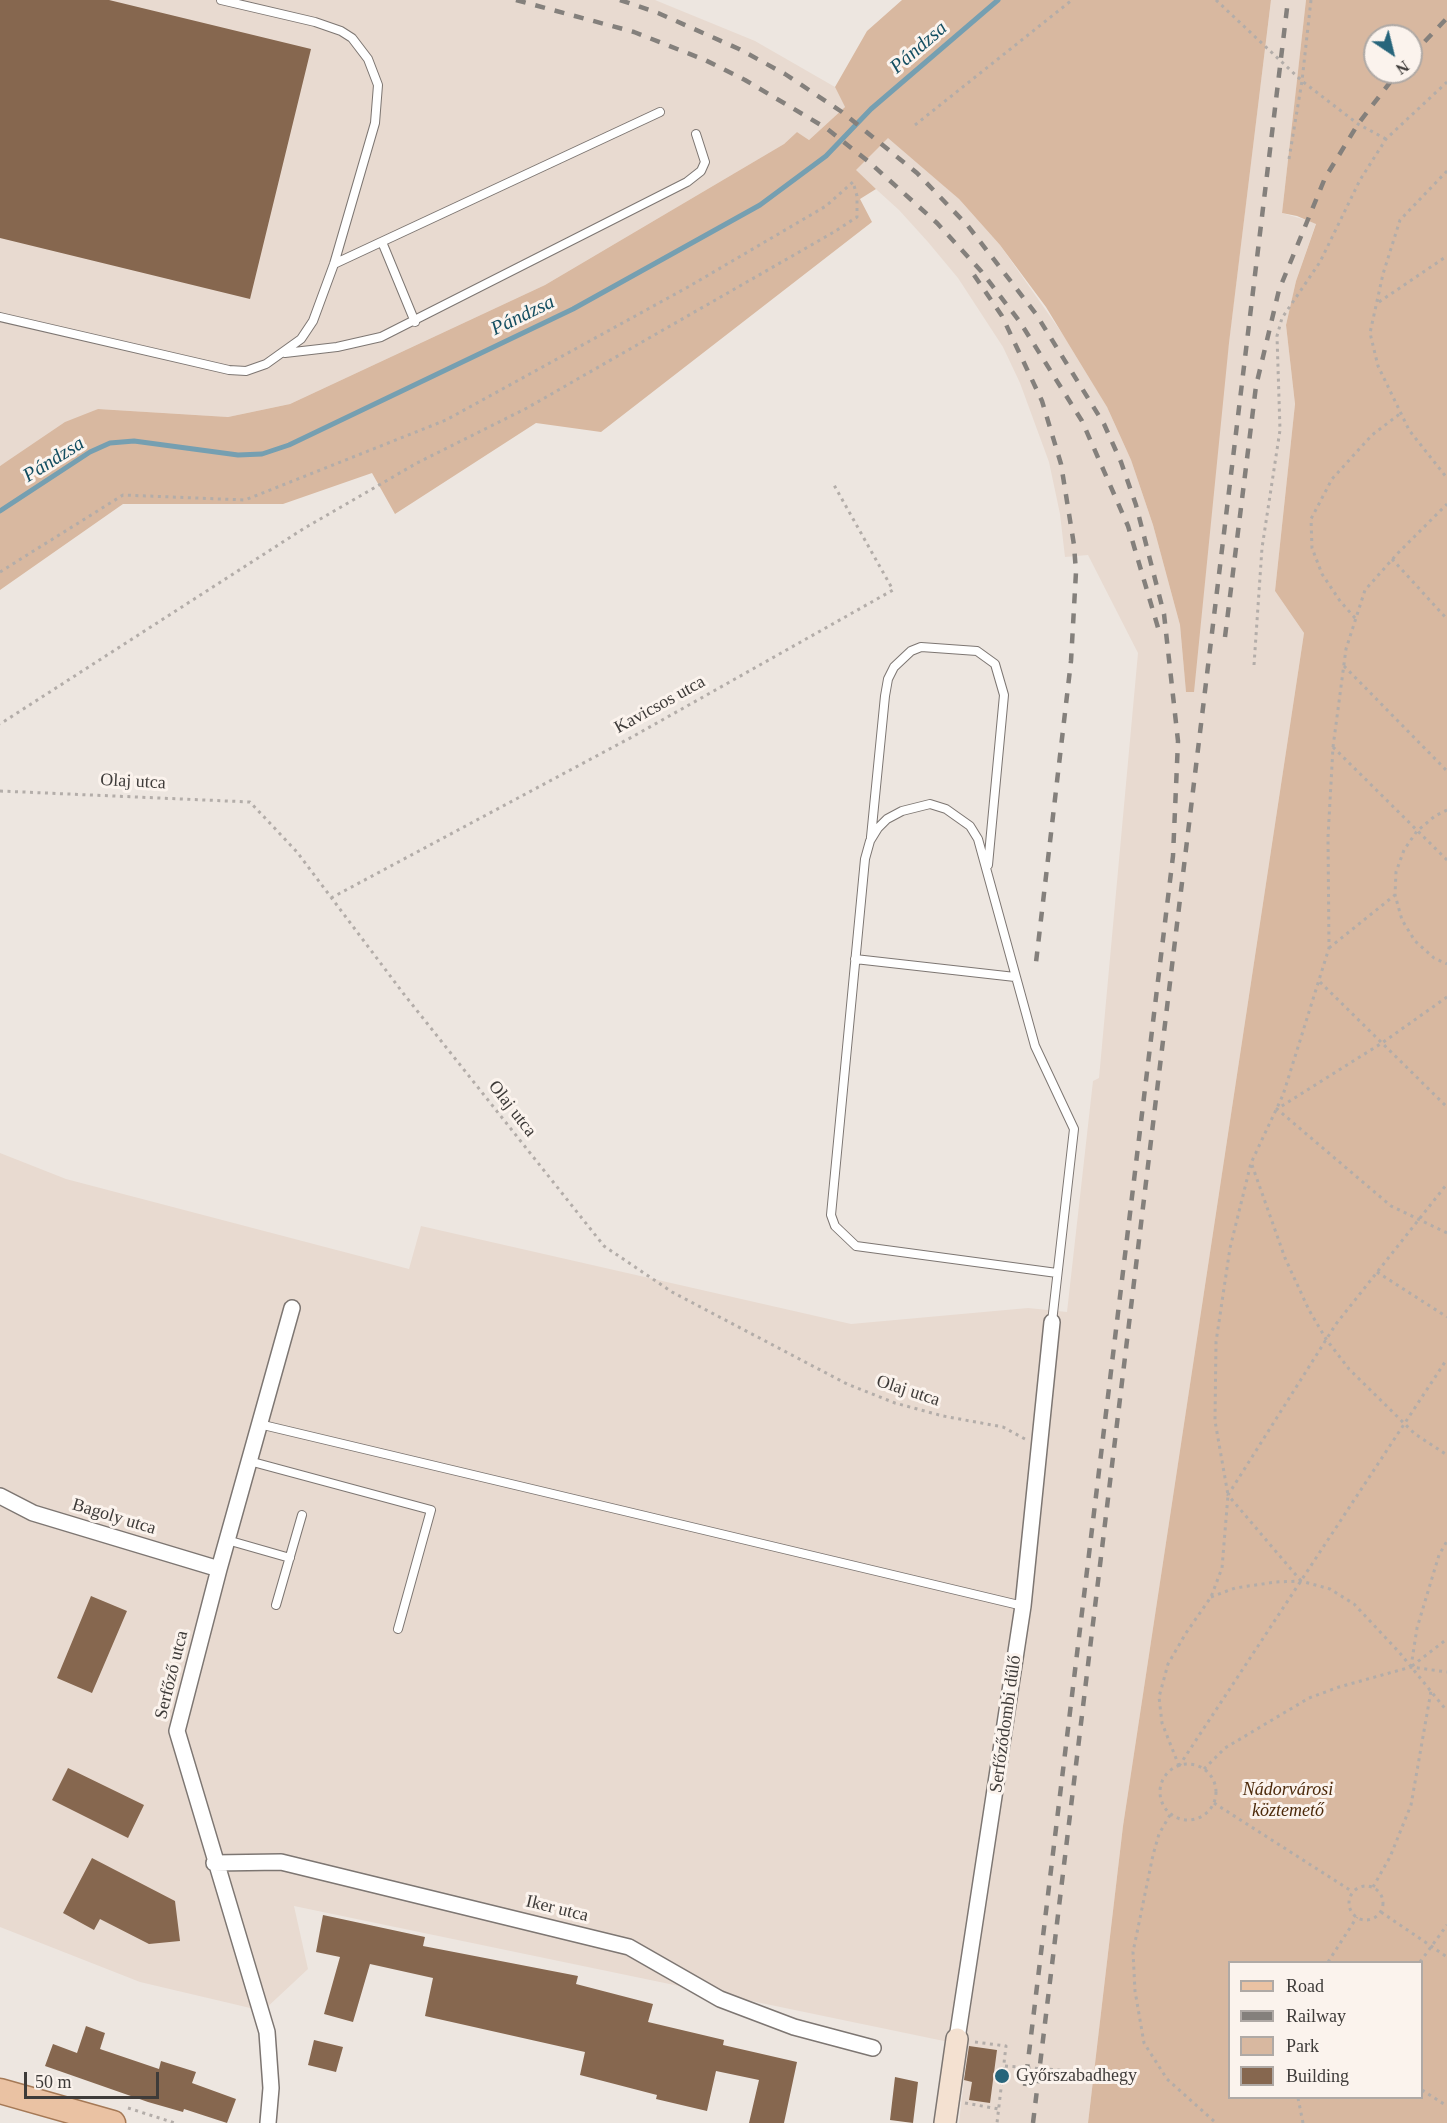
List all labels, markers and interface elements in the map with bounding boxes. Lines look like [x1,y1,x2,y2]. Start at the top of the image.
water label: Pándzsa [886,17,952,79]
north arrow [1363,24,1423,84]
text: N [1393,57,1412,78]
water label: Pándzsa [487,290,559,342]
water label: Pándzsa [19,432,89,488]
street label: Kavicsos utca [611,671,709,739]
street label: Olaj utca [100,770,166,794]
street label: Olaj utca [483,1077,541,1141]
street label: Olaj utca [874,1371,942,1411]
street label: Bagoly utca [69,1494,159,1540]
street label: Serfőző utca [151,1629,193,1721]
street label: Serfőződombi dűlő [986,1654,1026,1794]
park label: Nádorvárosi köztemető [1243,1779,1333,1822]
street label: Iker utca [524,1891,590,1927]
legend [1228,1961,1423,2099]
text: Road [1286,1976,1324,1996]
text: Railway [1286,2006,1346,2026]
text: Park [1286,2036,1319,2056]
scale bar [27,2060,162,2098]
place label: Győrszabadhegy [1016,2065,1137,2087]
text: Building [1286,2066,1349,2086]
marker: Győrszabadhegy [993,2067,1011,2085]
text: 50 m [35,2072,72,2092]

